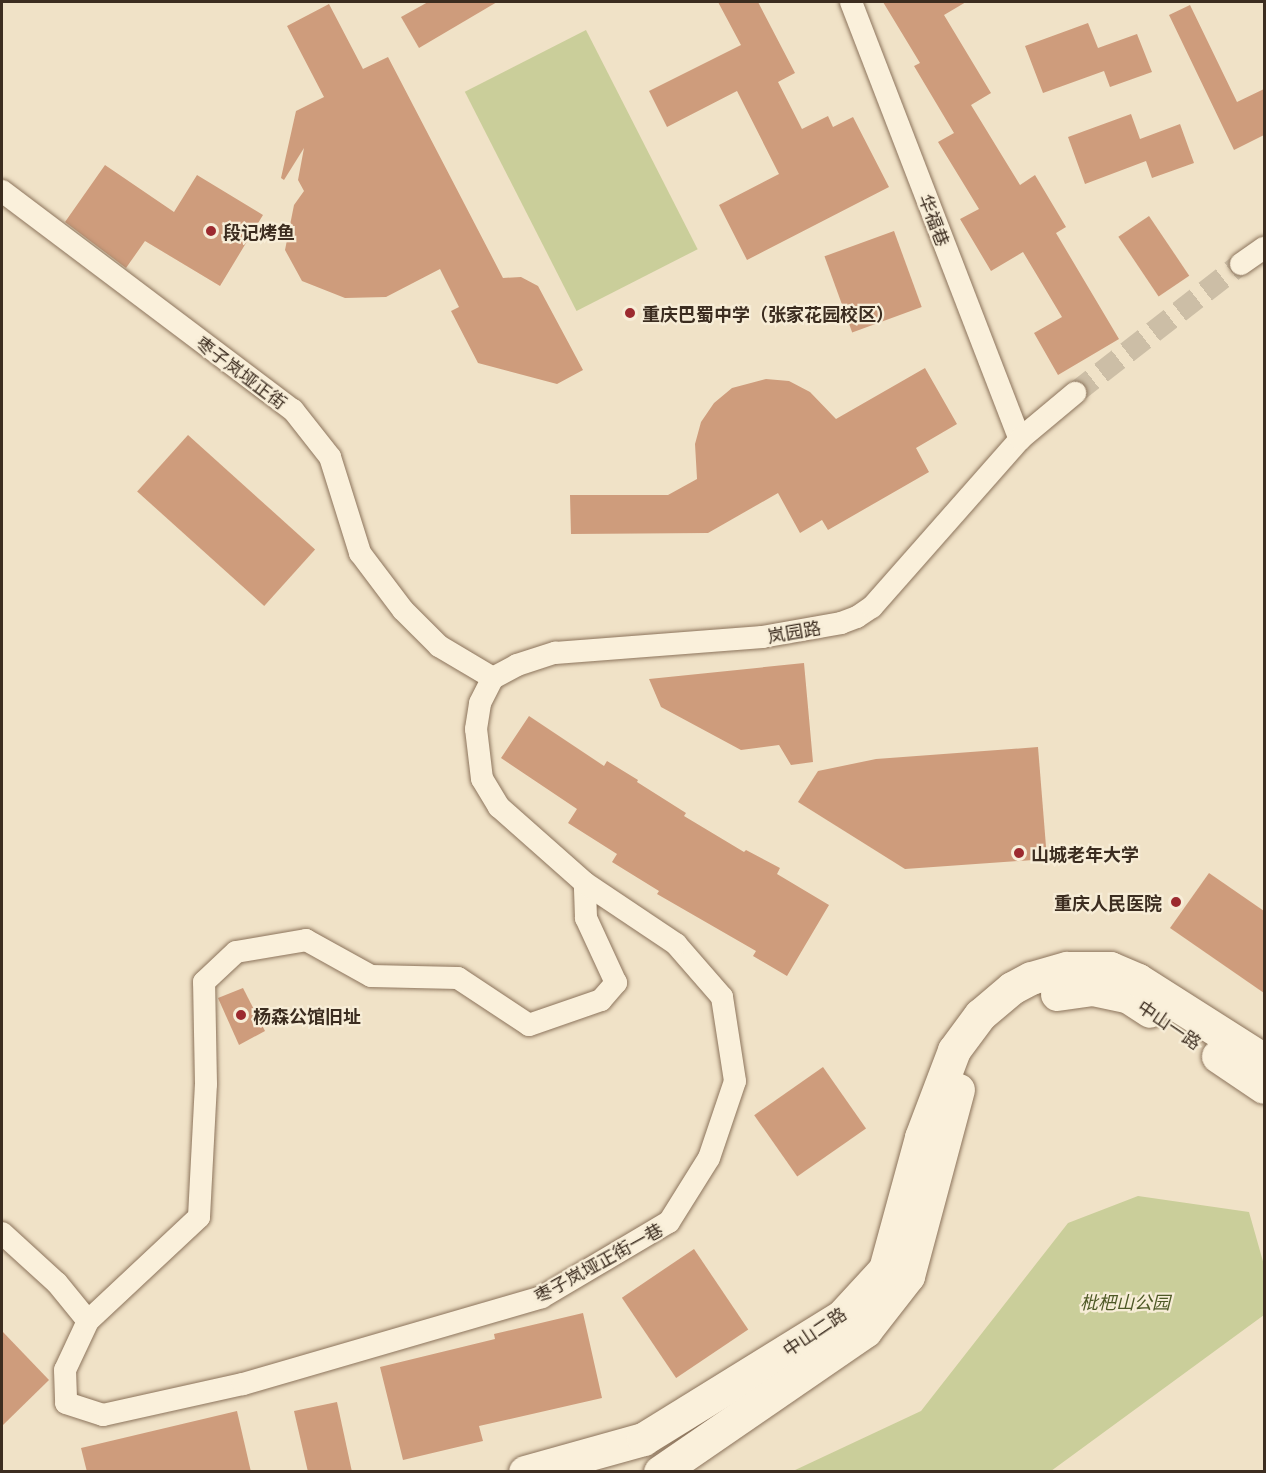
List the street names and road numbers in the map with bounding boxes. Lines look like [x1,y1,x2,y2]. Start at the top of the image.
street label: 华福巷 [915,191,955,249]
street label: 枣子岚垭正街 [192,331,292,413]
street label: 岚园路 [766,616,822,646]
street label: 中山一路 [1134,995,1206,1053]
street label: 枣子岚垭正街一巷 [530,1218,666,1306]
street label: 中山二路 [778,1302,850,1360]

